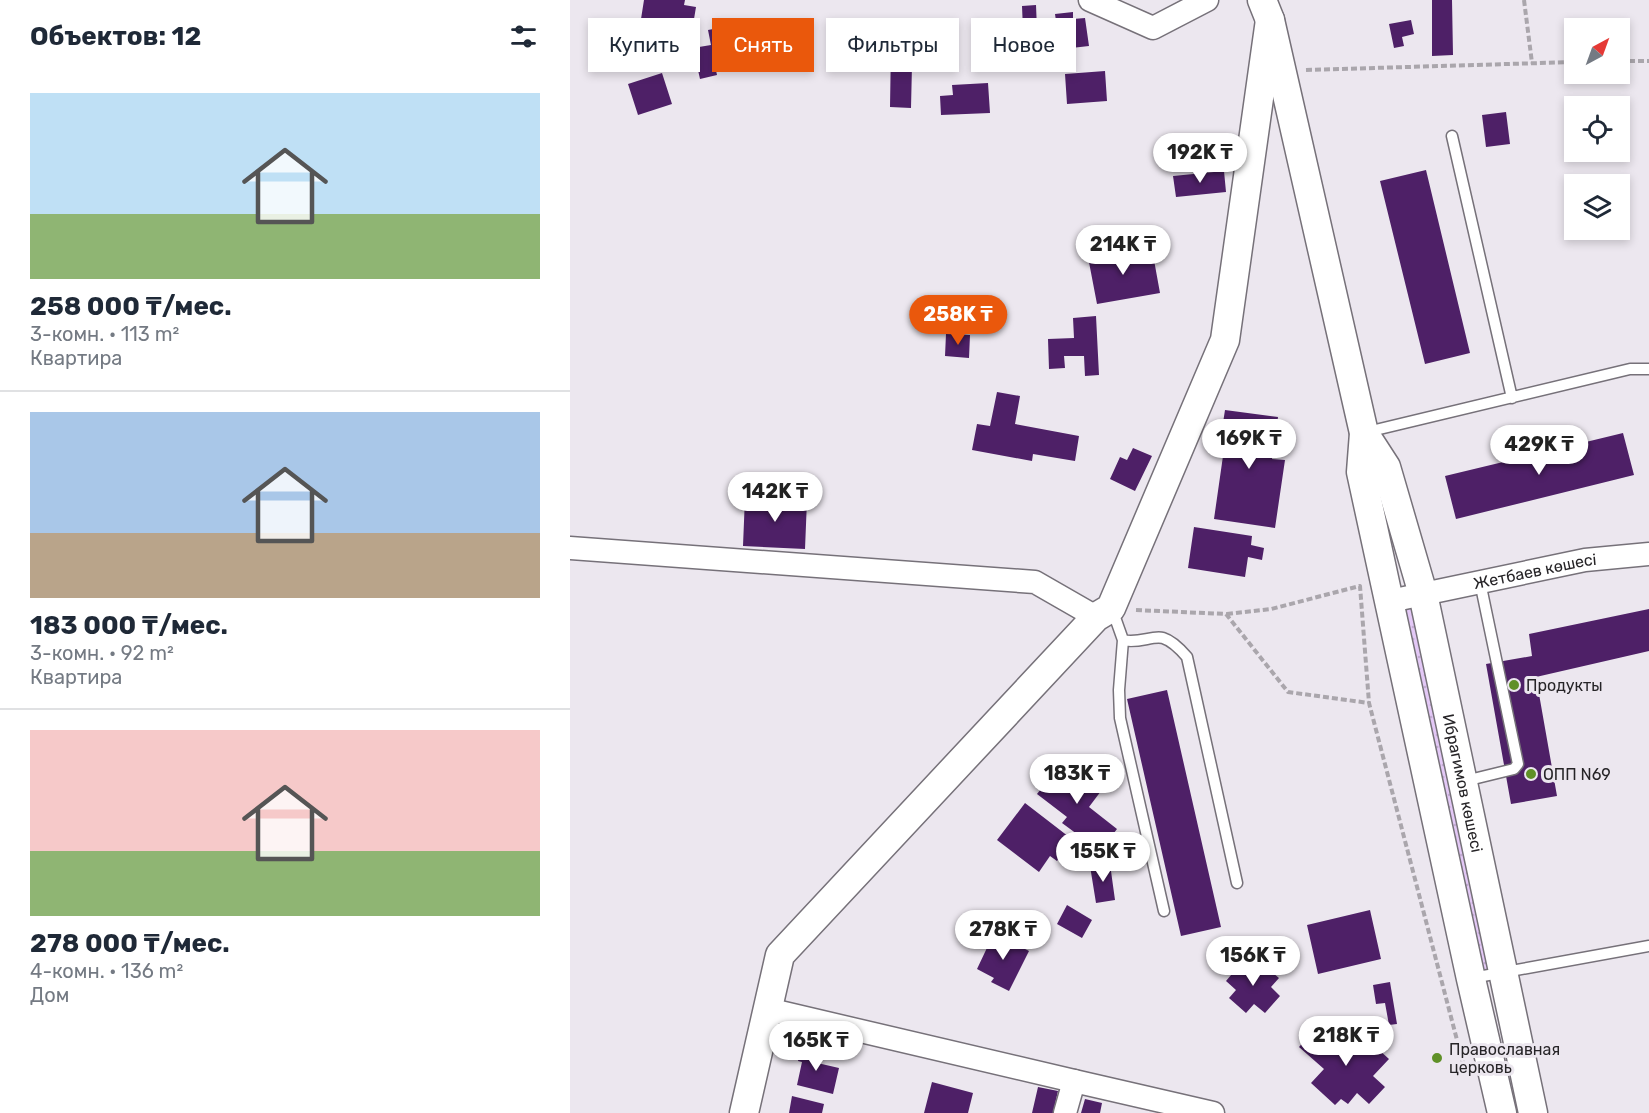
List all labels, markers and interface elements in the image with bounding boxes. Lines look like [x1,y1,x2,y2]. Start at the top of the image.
chip: Купить [588,18,700,72]
chip: Снять [712,18,814,72]
chip: Фильтры [826,18,959,72]
chip: Новое [971,18,1076,72]
north arrow [1564,18,1630,84]
map controls [1564,18,1630,240]
icon: filters [507,20,540,53]
text: Объектов: 12 [30,21,201,52]
button: locate [1564,96,1630,162]
icon: home [231,132,339,240]
pin: 192K ₸ [1151,133,1249,184]
text: 192K ₸ [1167,140,1233,164]
button: layers [1564,174,1630,240]
pin: 214K ₸ [1074,225,1172,276]
text: 214K ₸ [1090,232,1156,256]
text: 258 000 ₸/мес. [30,291,232,322]
pin: 258K ₸ [909,295,1007,346]
text: 258K ₸ [923,302,993,326]
text: 3-комн. · 113 m² [30,322,179,346]
text: Квартира [30,346,122,370]
pin: 169K ₸ [1200,419,1298,470]
pin: 429K ₸ [1490,425,1588,476]
text: 169K ₸ [1216,426,1282,450]
text: 429K ₸ [1504,432,1574,456]
icon: home [231,451,339,559]
pin: 142K ₸ [726,472,824,523]
text: 142K ₸ [742,479,808,503]
street label: Жетбаев көшесі [1472,550,1597,593]
text: 183 000 ₸/мес. [30,610,228,641]
text: 3-комн. · 92 m² [30,641,174,665]
text: Квартира [30,665,122,689]
place label: Продукты [1526,676,1603,695]
marker: Продукты [1507,678,1521,692]
street label: Ибрагимов көшесі [1439,712,1487,854]
pin: 183K ₸ [1028,754,1126,805]
text: 183K ₸ [1044,761,1110,785]
place label: ОПП N69 [1543,765,1611,784]
marker: ОПП N69 [1524,767,1538,781]
icon: home [231,769,339,877]
pin: 155K ₸ [1054,832,1152,883]
text: 155K ₸ [1070,839,1136,863]
pin: 278K ₸ [954,910,1052,961]
text: 278K ₸ [969,917,1037,941]
text: 278 000 ₸/мес. [30,928,230,959]
pin: 156K ₸ [1204,936,1302,987]
text: 156K ₸ [1220,943,1286,967]
text: 4-комн. · 136 m² [30,959,183,983]
text: Дом [30,983,69,1007]
pin: 218K ₸ [1297,1016,1395,1067]
pin: 165K ₸ [767,1021,865,1072]
text: 218K ₸ [1313,1023,1379,1047]
text: 165K ₸ [783,1028,849,1052]
place label: Православная церковь [1449,1040,1560,1077]
marker: Православная церковь [1430,1051,1444,1065]

